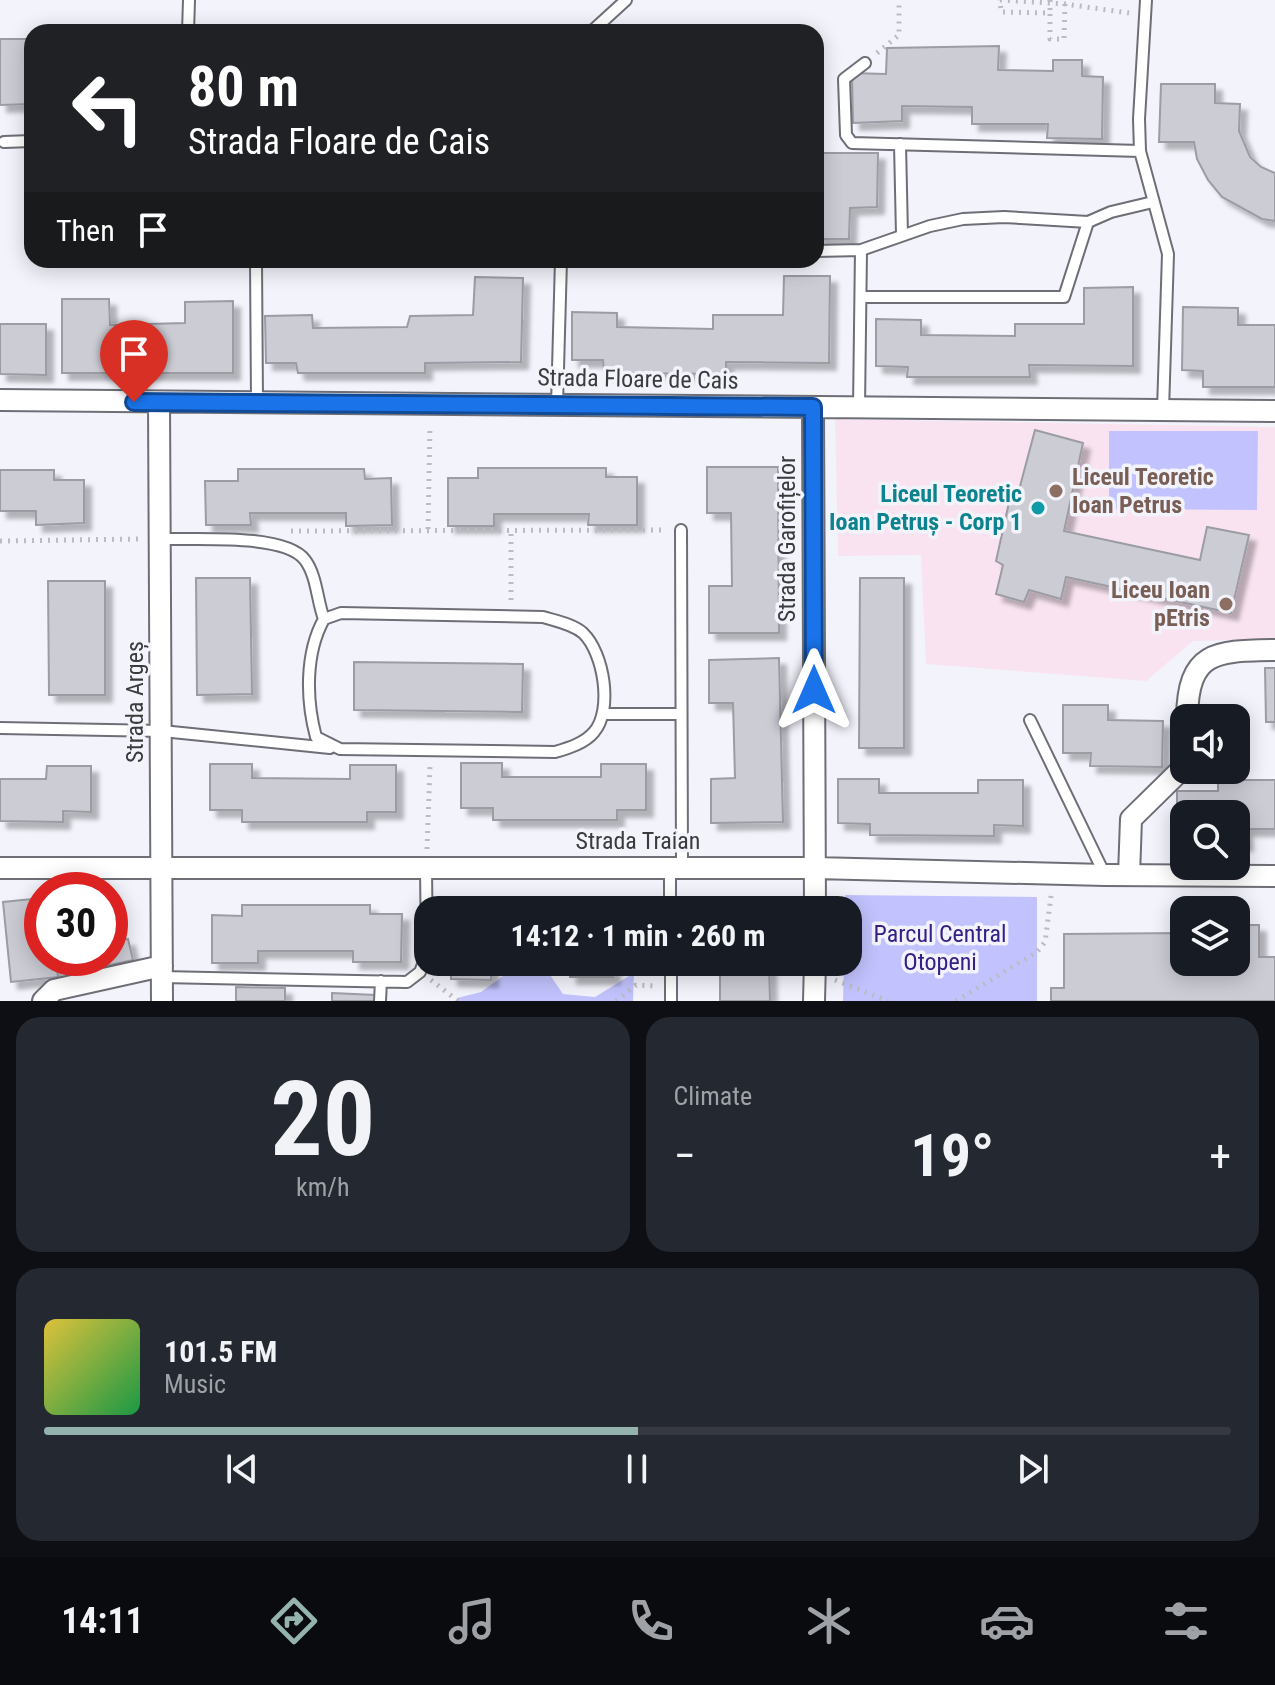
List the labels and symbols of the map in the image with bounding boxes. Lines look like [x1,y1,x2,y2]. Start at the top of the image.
pin [100,320,168,402]
street label: Strada Floare de Cais [537,363,739,395]
street label: Strada Garofițelor [773,456,801,622]
place label: Liceul Teoretic Ioan Petrus [1072,463,1214,519]
place label: Liceul Teoretic Ioan Petruș - Corp 1 [829,480,1022,536]
marker: Liceul Teoretic Ioan Petrus [1047,482,1065,500]
marker: Liceul Teoretic Ioan Petruș - Corp 1 [1029,499,1047,517]
place label: Liceu Ioan pEtris [1111,576,1210,632]
marker: Liceu Ioan pEtris [1217,595,1235,613]
street label: Strada Argeș [121,641,149,763]
position arrow [772,648,856,732]
street label: Strada Traian [576,827,700,855]
speed limit sign: 30 [24,872,128,976]
park label: Parcul Central Otopeni [874,920,1006,976]

